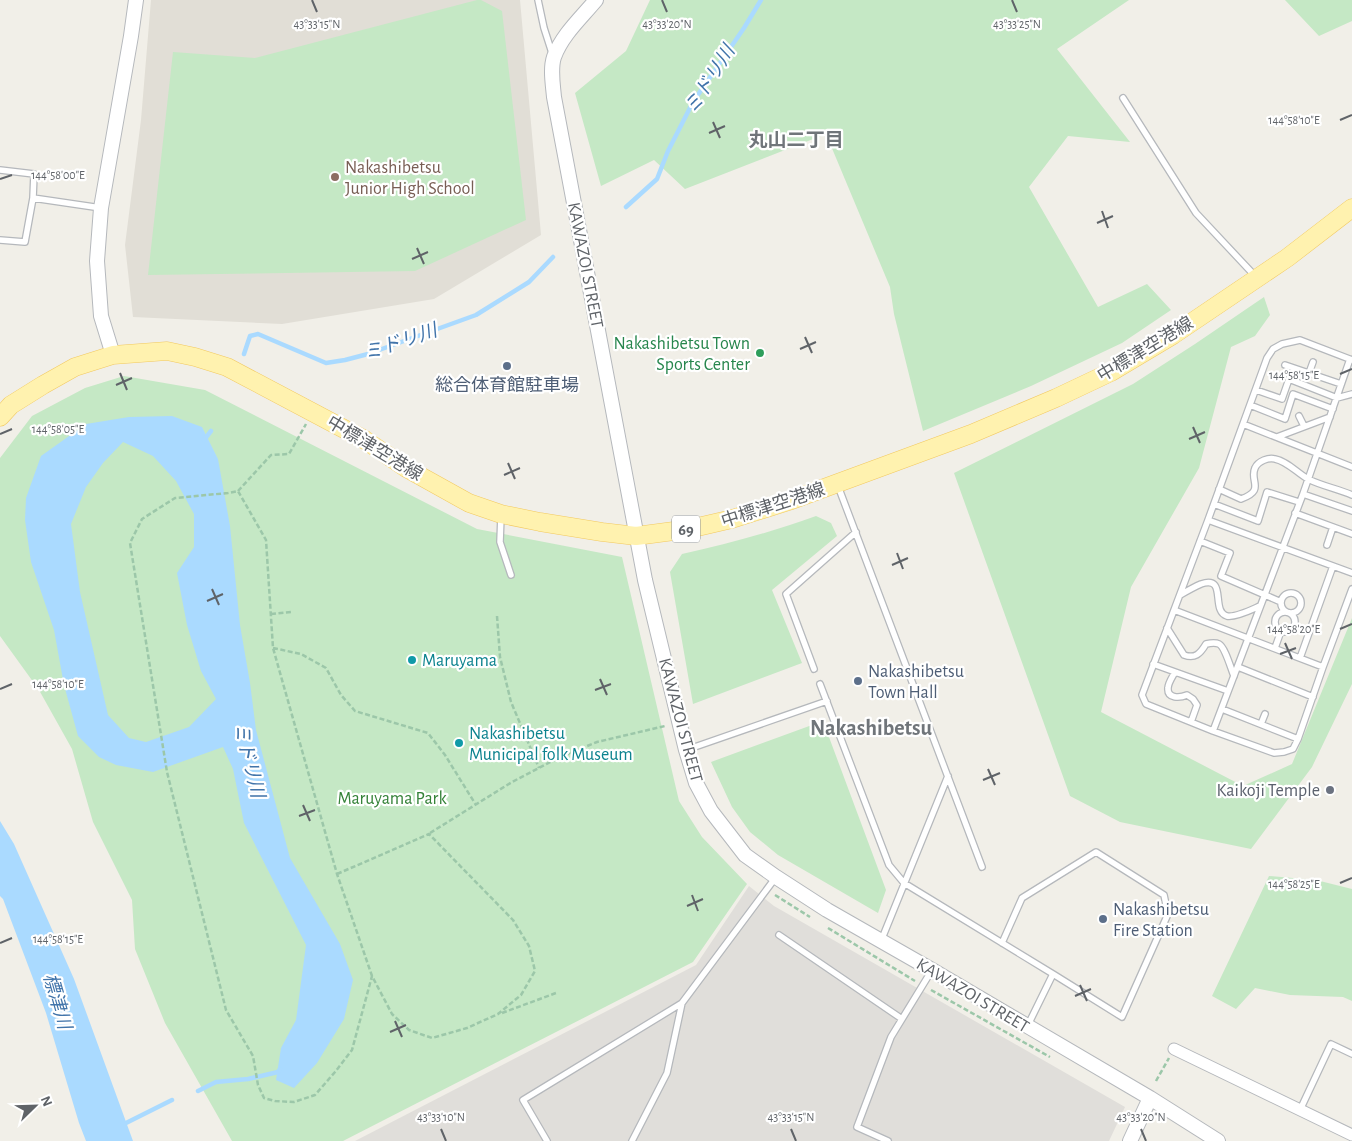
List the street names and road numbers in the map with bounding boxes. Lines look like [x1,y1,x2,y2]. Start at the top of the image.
street label: KAWAZOI STREET [564,201,606,330]
street label: 中標津空港線 [1094,313,1196,385]
street label: 中標津空港線 [324,412,426,484]
street label: 中標津空港線 [719,479,827,531]
road number: 69 [672,516,700,542]
street label: KAWAZOI STREET [655,656,705,784]
street label: KAWAZOI STREET [913,955,1032,1037]

